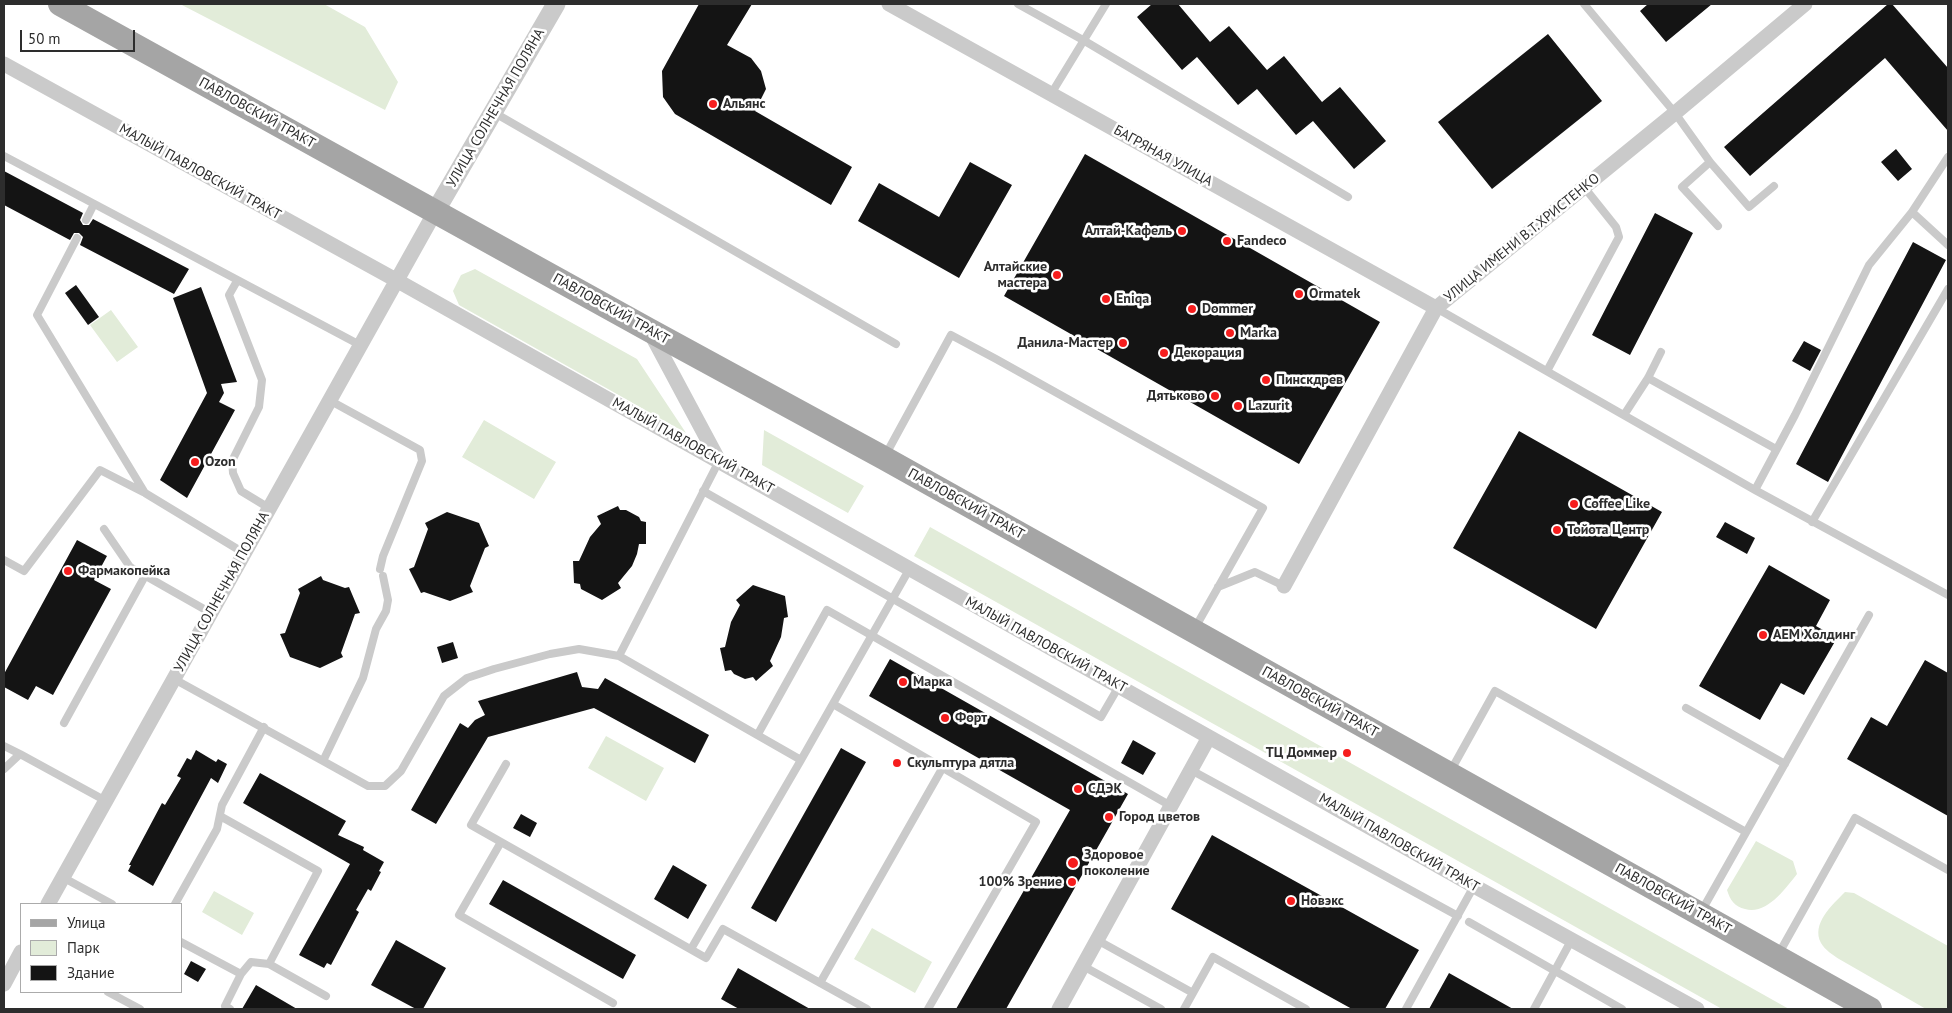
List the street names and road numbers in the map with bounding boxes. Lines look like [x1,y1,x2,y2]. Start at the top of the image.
street label: УЛИЦА СОЛНЕЧНАЯ ПОЛЯНА [444,26,548,190]
street label: ПАВЛОВСКИЙ ТРАКТ [196,74,318,152]
street label: МАЛЫЙ ПАВЛОВСКИЙ ТРАКТ [116,120,284,224]
street label: БАГРЯНАЯ УЛИЦА [1111,122,1215,190]
street label: УЛИЦА ИМЕНИ В.Т.ХРИСТЕНКО [1441,170,1603,306]
street label: ПАВЛОВСКИЙ ТРАКТ [550,270,672,348]
street label: МАЛЫЙ ПАВЛОВСКИЙ ТРАКТ [609,394,777,498]
street label: ПАВЛОВСКИЙ ТРАКТ [905,465,1027,543]
street label: УЛИЦА СОЛНЕЧНАЯ ПОЛЯНА [171,509,273,675]
street label: МАЛЫЙ ПАВЛОВСКИЙ ТРАКТ [962,593,1130,697]
street label: ПАВЛОВСКИЙ ТРАКТ [1259,663,1381,741]
street label: МАЛЫЙ ПАВЛОВСКИЙ ТРАКТ [1316,790,1482,896]
street label: ПАВЛОВСКИЙ ТРАКТ [1612,860,1734,938]

